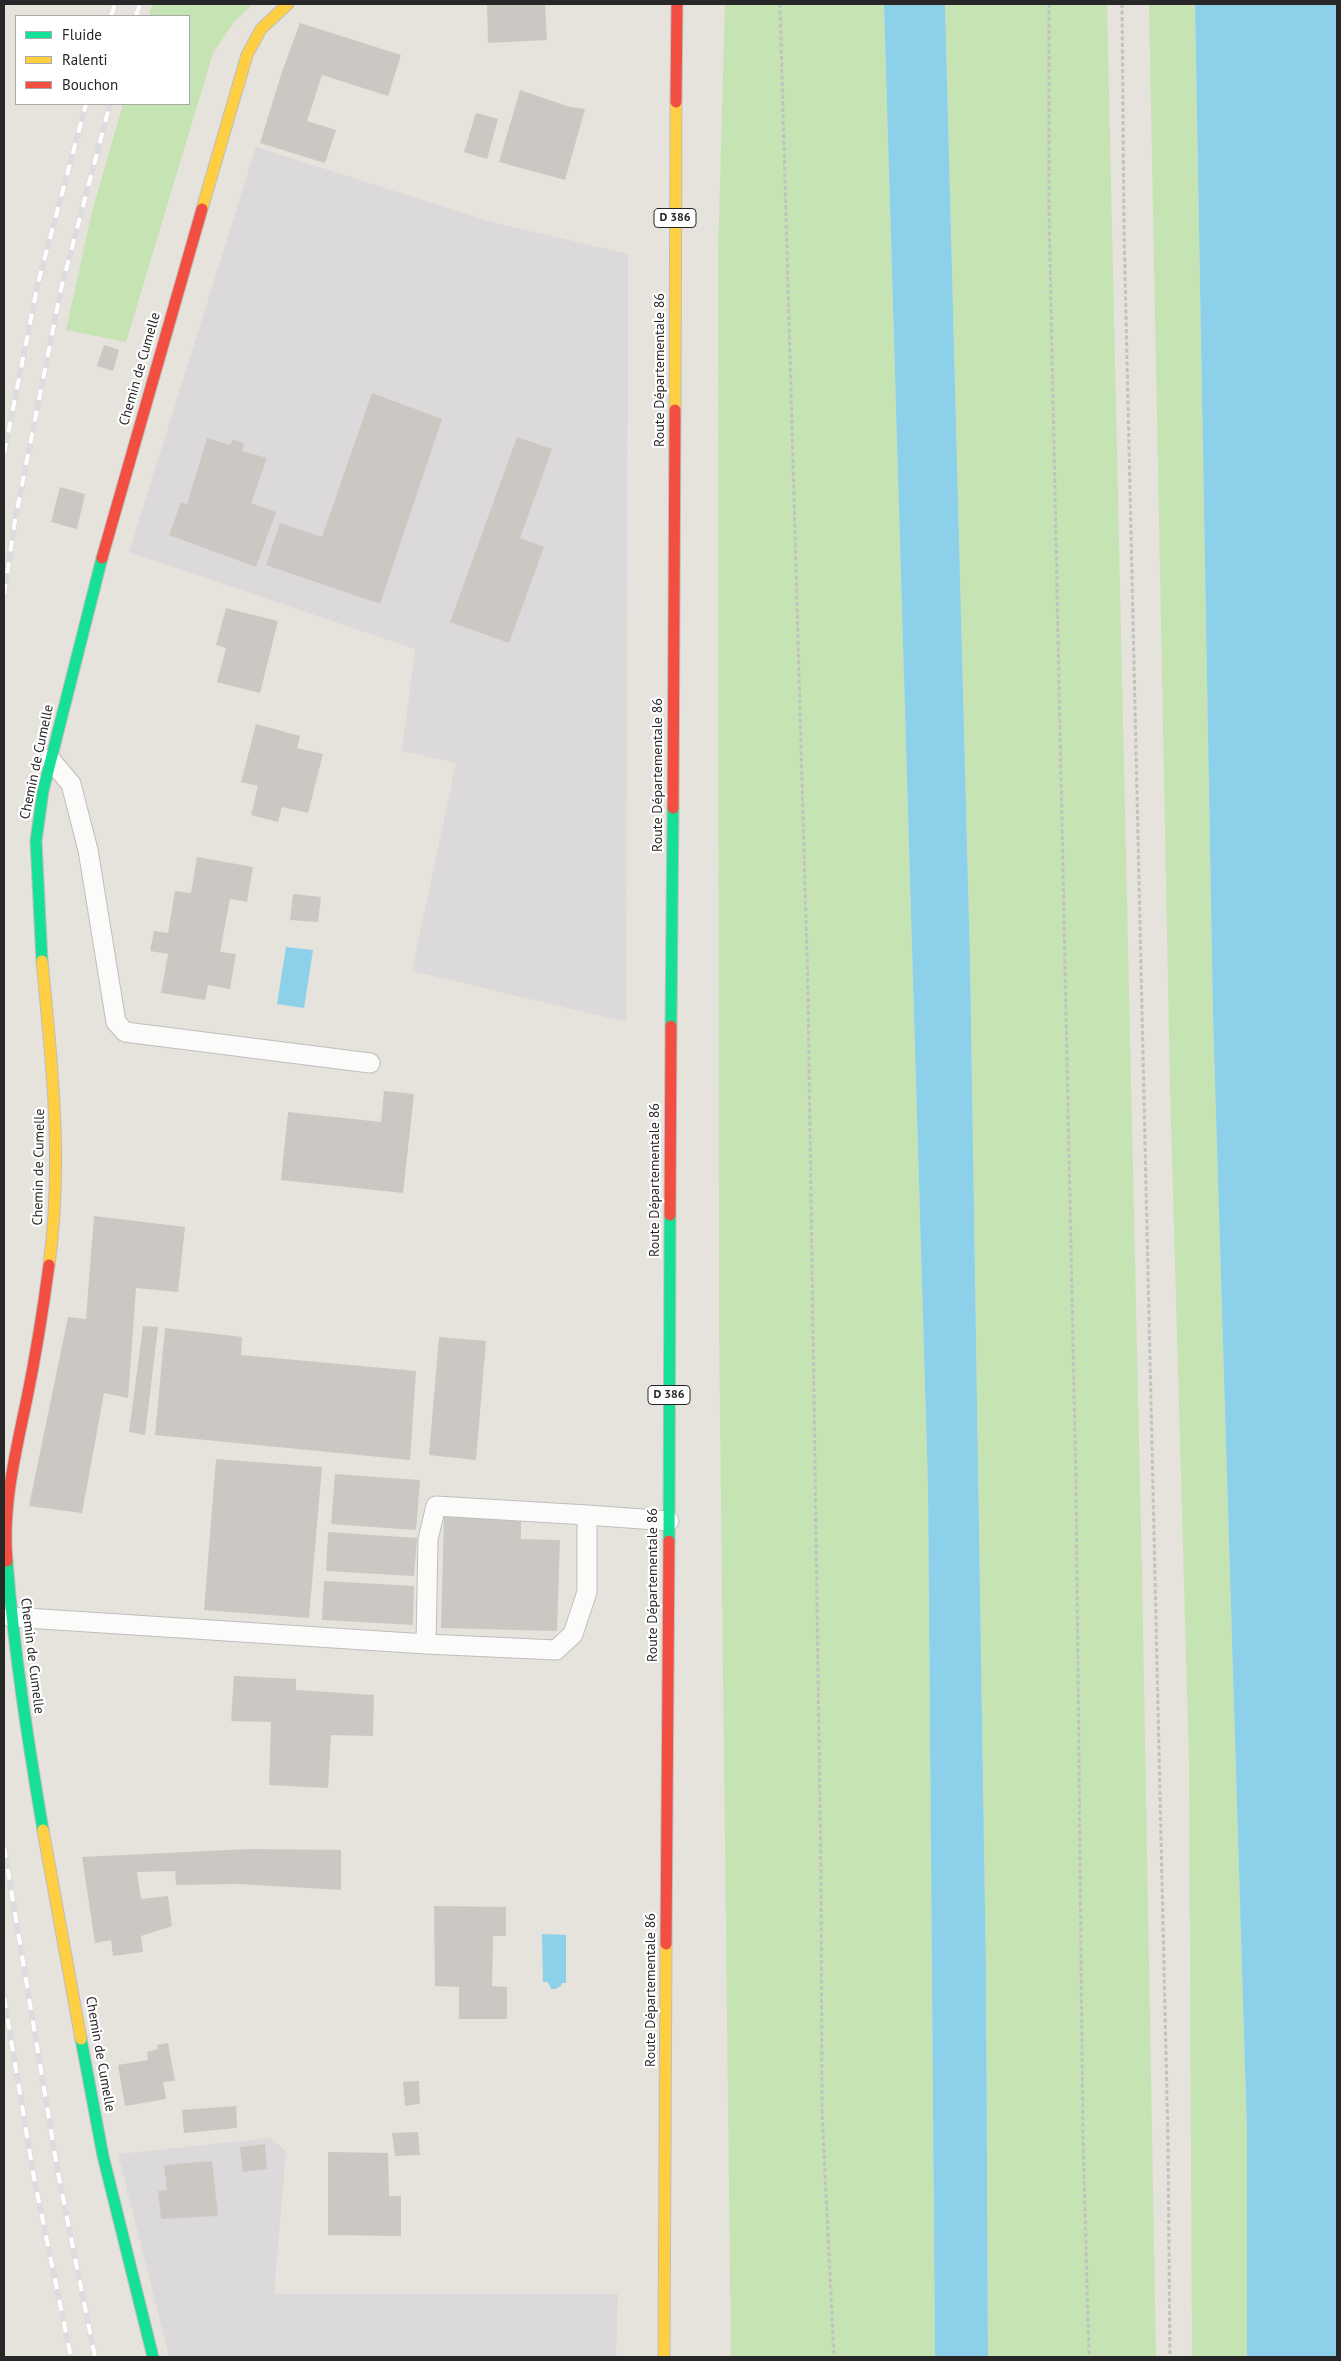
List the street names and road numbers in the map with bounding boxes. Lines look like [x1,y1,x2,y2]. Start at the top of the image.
road number: D 386 [654,208,696,228]
street label: Route Départementale 86 [652,293,668,447]
street label: Chemin de Cumelle [116,311,164,427]
street label: Route Départementale 86 [650,698,666,852]
street label: Chemin de Cumelle [17,703,57,821]
street label: Route Départementale 86 [647,1103,663,1257]
street label: Chemin de Cumelle [30,1108,48,1226]
road number: D 386 [648,1386,690,1404]
street label: Route Départementale 86 [645,1508,661,1662]
street label: Chemin de Cumelle [17,1597,47,1715]
street label: Route Départementale 86 [643,1913,659,2067]
street label: Chemin de Cumelle [82,1995,118,2113]

